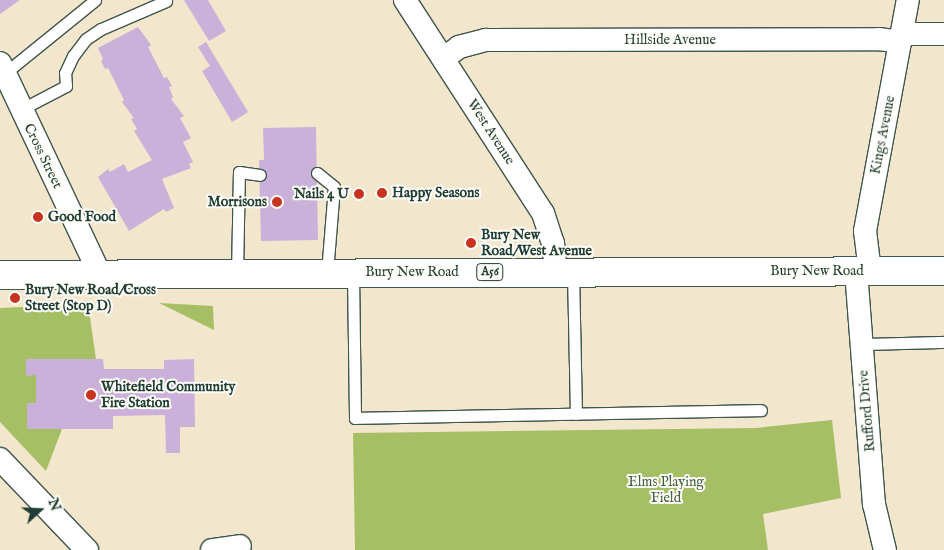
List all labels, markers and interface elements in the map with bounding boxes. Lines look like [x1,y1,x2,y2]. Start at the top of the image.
street label: Hillside Avenue [624,32,716,48]
street label: Kings Avenue [867,94,899,176]
street label: West Avenue [464,96,518,168]
street label: Cross Street [20,121,66,191]
place label: Happy Seasons [392,185,480,201]
place label: Nails 4 U [294,186,349,202]
marker: Happy Seasons [376,187,388,199]
marker: Nails 4 U [353,188,365,200]
place label: Morrisons [208,194,267,210]
marker: Morrisons [271,196,283,208]
place label: Good Food [48,209,116,225]
marker: Good Food [32,211,44,223]
place label: Bury New Road/West Avenue [481,227,592,260]
marker: Bury New Road/West Avenue [465,237,477,249]
road number: A56 [476,262,504,282]
street label: Bury New Road [770,263,864,279]
street label: Bury New Road [365,264,459,280]
place label: Bury New Road/Cross Street (Stop D) [25,282,156,314]
marker: Bury New Road/Cross Street (Stop D) [9,292,21,304]
street label: Rufford Drive [855,369,879,453]
place label: Whitefield Community Fire Station [101,379,235,412]
marker: Whitefield Community Fire Station [85,389,97,401]
park label: Elms Playing Field [628,474,704,507]
north arrow [15,485,65,535]
text: N [44,496,65,514]

